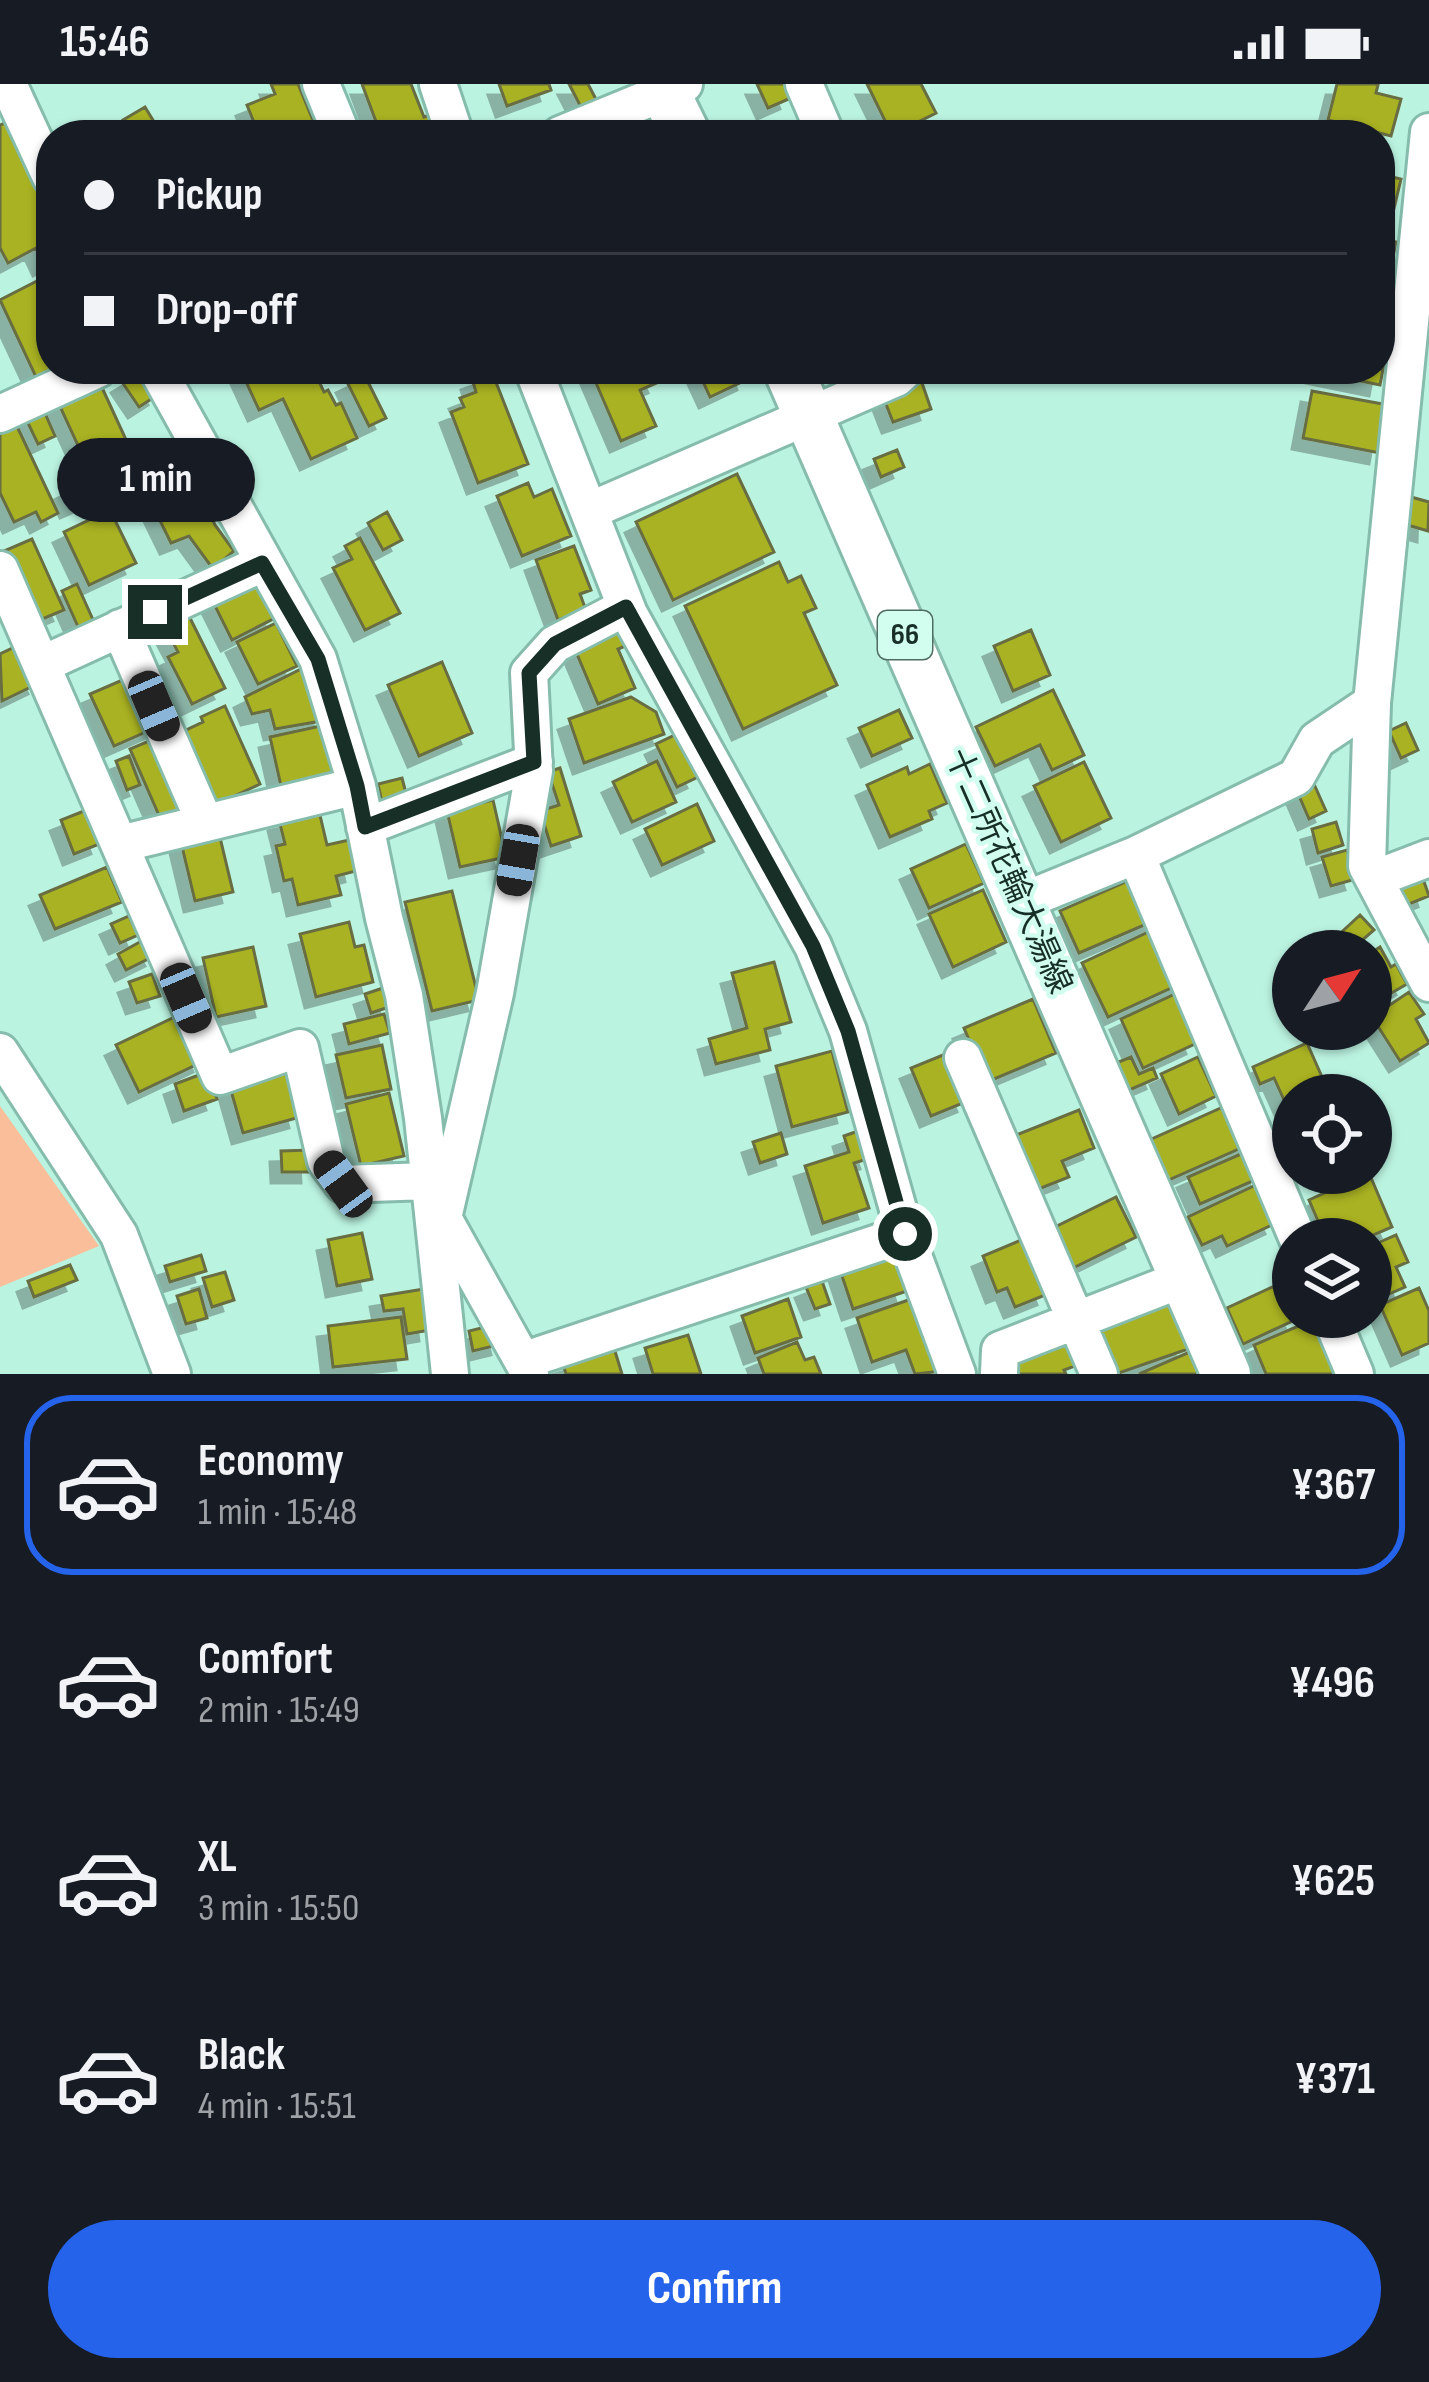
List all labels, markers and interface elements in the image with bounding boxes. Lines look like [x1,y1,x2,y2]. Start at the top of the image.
text: 15:46 [60,15,150,70]
text: Pickup [156,168,263,223]
text: Drop-off [156,283,297,338]
callout: 1 min [56,438,254,522]
text: 1 min [120,456,192,503]
route end [128,585,182,639]
road number: 66 [878,611,932,659]
car [123,666,185,746]
street label: 十二所花輪大湯線 [936,742,1080,1000]
car [494,821,542,899]
north arrow [1272,930,1392,1050]
map controls [1272,930,1392,1338]
car [155,958,217,1038]
button: locate [1272,1074,1392,1194]
car [307,1144,379,1224]
route start [878,1207,932,1261]
button: layers [1272,1218,1392,1338]
icon: car [54,1431,162,1539]
text: Economy [198,1434,344,1489]
text: ¥367 [1291,1458,1375,1513]
text: 1 min · 15:48 [198,1489,357,1536]
icon: car [54,1629,162,1737]
text: Comfort [198,1632,333,1687]
text: ¥496 [1289,1656,1375,1711]
text: 2 min · 15:49 [198,1687,360,1734]
icon: car [54,1827,162,1935]
text: XL [198,1830,237,1885]
text: ¥625 [1291,1854,1375,1909]
text: 3 min · 15:50 [198,1885,359,1932]
icon: car [54,2025,162,2133]
text: Black [198,2028,285,2083]
text: ¥371 [1294,2052,1375,2107]
text: 4 min · 15:51 [198,2083,356,2130]
button: Confirm [48,2220,1381,2358]

